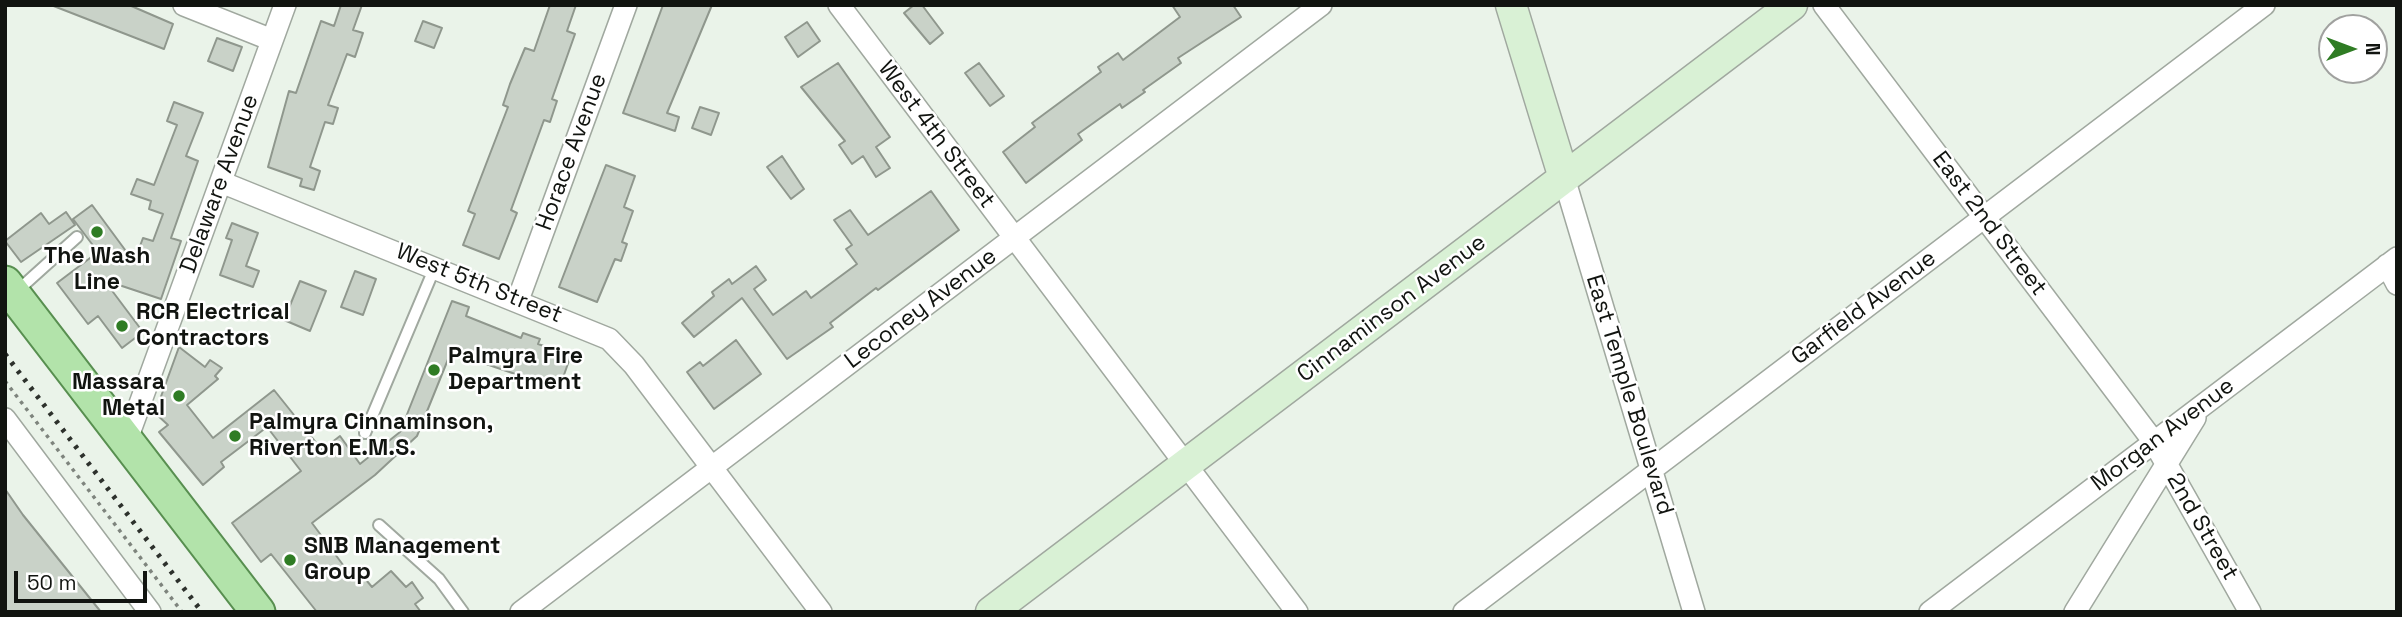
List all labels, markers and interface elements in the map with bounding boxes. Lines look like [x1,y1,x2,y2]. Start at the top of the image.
north arrow [2318,14,2388,84]
text: N [2360,43,2385,55]
street label: West 4th Street [872,56,1000,214]
street label: Horace Avenue [531,70,613,234]
street label: Delaware Avenue [175,91,265,277]
street label: East 2nd Street [1926,146,2052,302]
marker: The Wash Line [89,224,105,240]
street label: Cinnaminson Avenue [1292,229,1492,389]
street label: West 5th Street [392,238,566,330]
place label: The Wash Line [44,243,150,297]
street label: Leconey Avenue [840,243,1002,375]
street label: Garfield Avenue [1786,245,1942,371]
street label: East Temple Boulevard [1579,272,1679,518]
place label: RCR Electrical Contractors [136,299,290,353]
marker: RCR Electrical Contractors [114,318,130,334]
place label: Palmyra Fire Department [448,343,583,397]
marker: Palmyra Fire Department [426,362,442,378]
place label: Massara Metal [72,369,165,423]
street label: Morgan Avenue [2086,372,2240,498]
marker: Massara Metal [171,388,187,404]
place label: Palmyra Cinnaminson, Riverton E.M.S. [249,409,493,463]
marker: Palmyra Cinnaminson, Riverton E.M.S. [227,428,243,444]
street label: 2nd Street [2160,469,2244,585]
place label: SNB Management Group [304,533,500,587]
marker: SNB Management Group [282,552,298,568]
scale bar [18,558,150,602]
text: 50 m [27,569,77,596]

